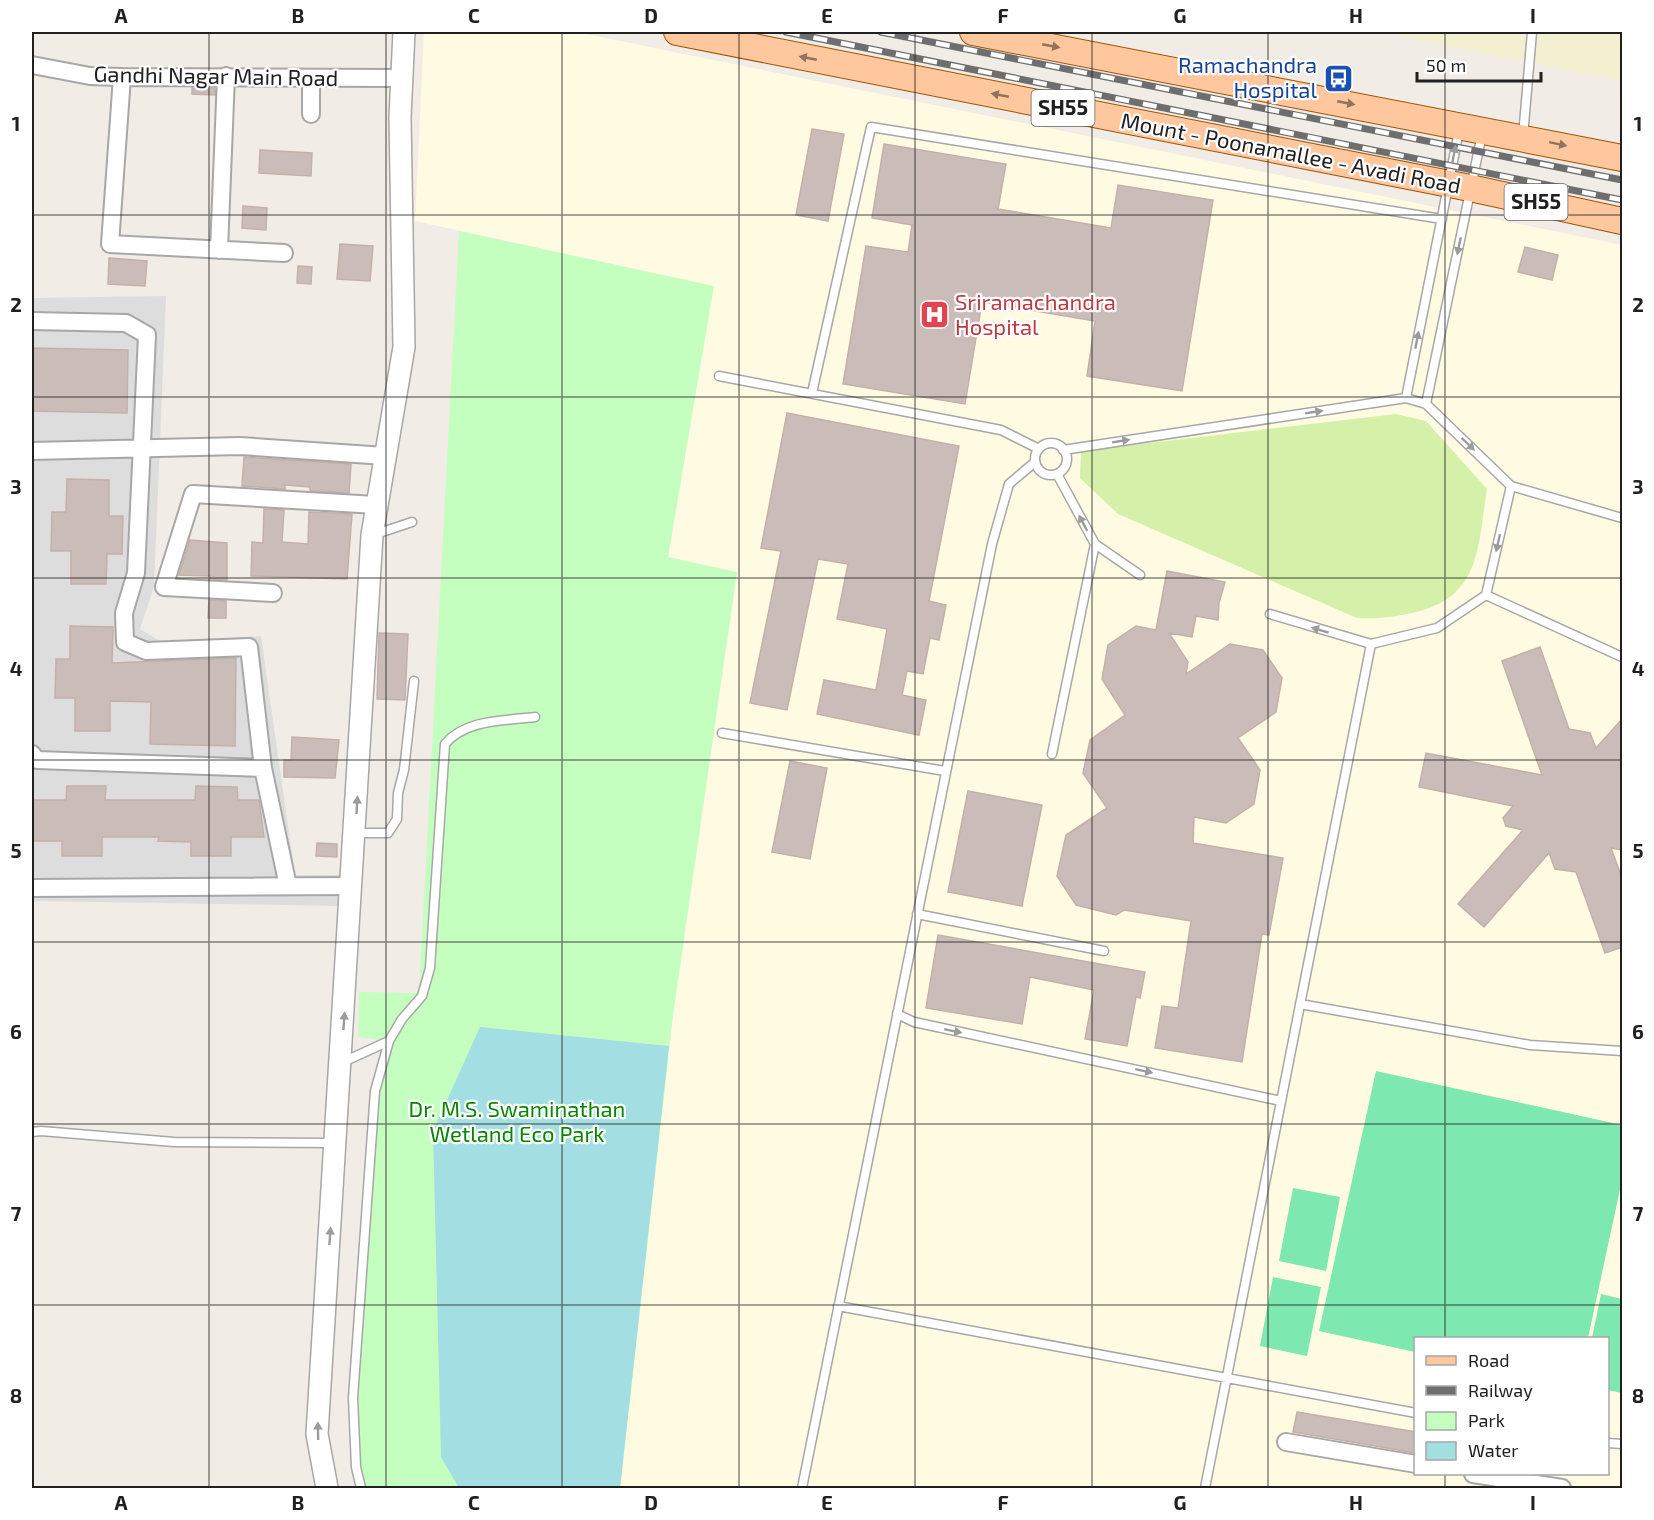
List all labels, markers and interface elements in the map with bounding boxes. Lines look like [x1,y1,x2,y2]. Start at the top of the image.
text: A [114,3,128,27]
text: B [292,3,304,27]
text: C [468,3,480,27]
text: D [644,3,658,27]
text: E [821,3,833,27]
text: F [997,3,1009,27]
text: G [1174,3,1186,27]
text: H [1349,3,1363,27]
text: I [1530,3,1536,27]
one-way arrow [1042,42,1061,51]
scale bar [1417,45,1542,83]
place label: Ramachandra Hospital [1178,51,1317,102]
one-way arrow [799,53,818,62]
text: 50 m [1426,54,1466,76]
street label: Gandhi Nagar Main Road [93,60,339,90]
bus stop icon: Ramachandra Hospital [1322,62,1354,94]
one-way arrow [990,90,1009,99]
road number: SH55 [1032,90,1094,126]
one-way arrow [1336,99,1355,108]
street label: Mount - Poonamallee - Avadi Road [1119,106,1463,198]
text: 1 [12,111,20,135]
text: 1 [1634,111,1642,135]
one-way arrow [1548,140,1567,149]
one-way arrow [1450,145,1459,164]
road number: SH55 [1504,184,1568,220]
one-way arrow [1454,236,1463,255]
place label: Sriramachandra Hospital [955,288,1116,339]
text: 2 [10,292,22,316]
text: 2 [1632,292,1644,316]
hospital icon: Sriramachandra Hospital [918,299,950,331]
one-way arrow [1413,331,1422,350]
one-way arrow [1305,407,1324,416]
one-way arrow [1112,436,1131,445]
one-way arrow [1461,437,1476,451]
text: 3 [10,474,22,498]
text: 3 [1632,474,1644,498]
one-way arrow [1078,514,1088,531]
one-way arrow [1493,533,1503,552]
one-way arrow [1311,625,1329,634]
text: 4 [10,656,23,680]
text: 4 [1632,656,1645,680]
one-way arrow [352,796,361,815]
text: 5 [10,838,22,862]
text: 5 [1632,838,1644,862]
one-way arrow [339,1011,348,1030]
text: 6 [10,1019,22,1043]
text: 6 [1632,1019,1644,1043]
one-way arrow [944,1026,962,1036]
one-way arrow [1134,1067,1153,1076]
park label: Dr. M.S. Swaminathan Wetland Eco Park [409,1095,625,1146]
text: 7 [11,1201,22,1225]
text: 7 [1633,1201,1644,1225]
one-way arrow [325,1227,334,1246]
legend [1414,1337,1609,1475]
text: Road [1468,1349,1509,1371]
text: Railway [1468,1379,1533,1401]
text: 8 [10,1383,22,1407]
text: 8 [1632,1383,1644,1407]
text: Park [1468,1409,1505,1431]
one-way arrow [313,1421,323,1440]
text: Water [1468,1439,1518,1461]
text: A [114,1490,128,1514]
text: B [292,1490,304,1514]
text: C [468,1490,480,1514]
text: D [644,1490,658,1514]
text: E [821,1490,833,1514]
text: F [997,1490,1009,1514]
text: G [1174,1490,1186,1514]
text: H [1349,1490,1363,1514]
text: I [1530,1490,1536,1514]

